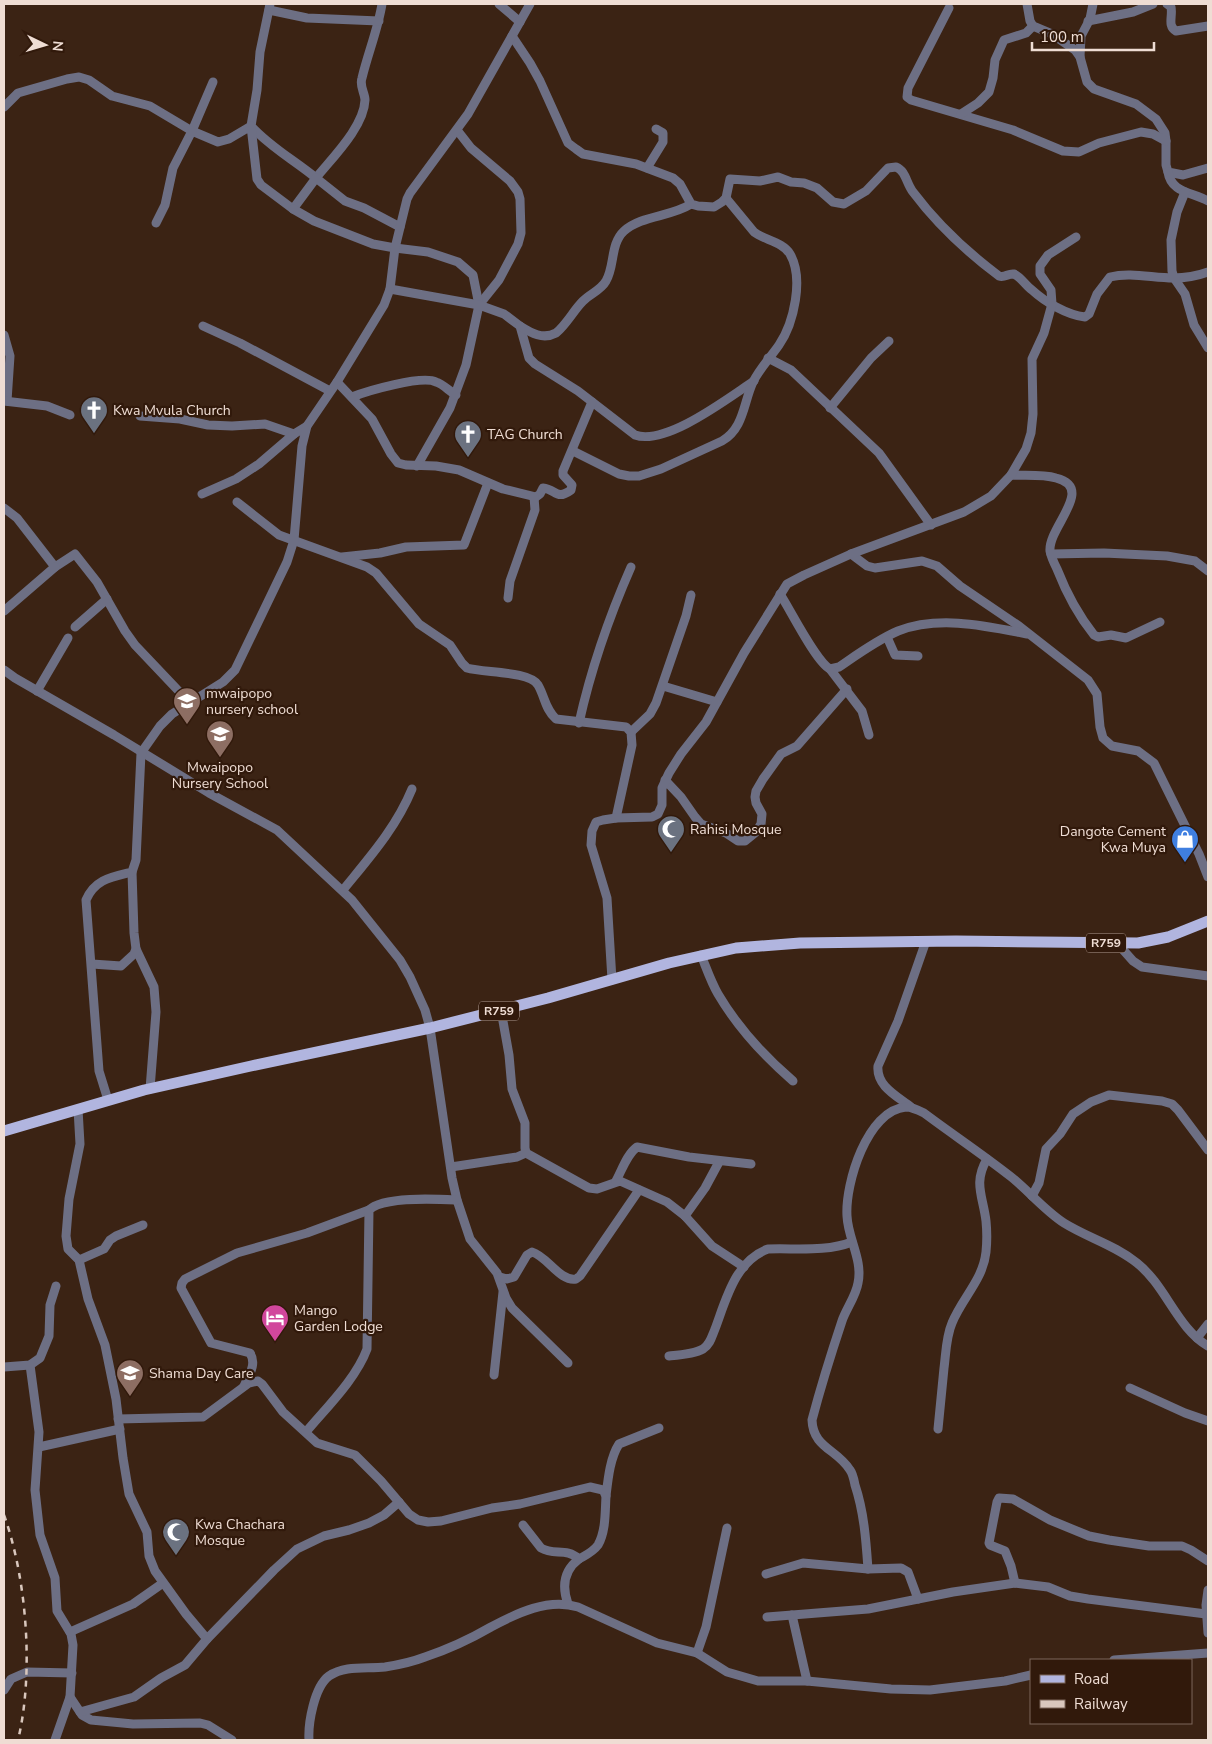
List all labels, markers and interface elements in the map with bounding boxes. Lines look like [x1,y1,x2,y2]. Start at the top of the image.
north arrow [20,20,70,70]
scale bar [1032,20,1154,52]
text: 100 m [1040,27,1084,47]
text: N [48,40,67,52]
church icon: Kwa Mvula Church [79,395,109,434]
place label: Kwa Mvula Church [113,401,231,420]
church icon: TAG Church [453,419,483,458]
place label: TAG Church [487,425,563,444]
place label: mwaipopo nursery school [206,684,299,719]
school or university icon: mwaipopo nursery school [172,686,202,725]
school or university icon: Mwaipopo Nursery School [205,719,235,758]
place label: Mwaipopo Nursery School [172,758,269,793]
mosque icon: Rahisi Mosque [656,814,686,853]
place label: Rahisi Mosque [690,820,782,839]
place label: Dangote Cement Kwa Muya [1060,822,1166,857]
shop icon: Dangote Cement Kwa Muya [1170,824,1200,863]
road number: R759 [1086,934,1126,952]
road number: R759 [479,1001,519,1020]
place label: Mango Garden Lodge [294,1301,383,1336]
hotel icon: Mango Garden Lodge [260,1303,290,1342]
school or university icon: Shama Day Care [115,1358,145,1397]
place label: Shama Day Care [149,1364,254,1383]
place label: Kwa Chachara Mosque [195,1515,285,1550]
mosque icon: Kwa Chachara Mosque [161,1517,191,1556]
legend [1030,1659,1192,1724]
text: Road [1074,1669,1109,1689]
text: Railway [1074,1694,1128,1714]

